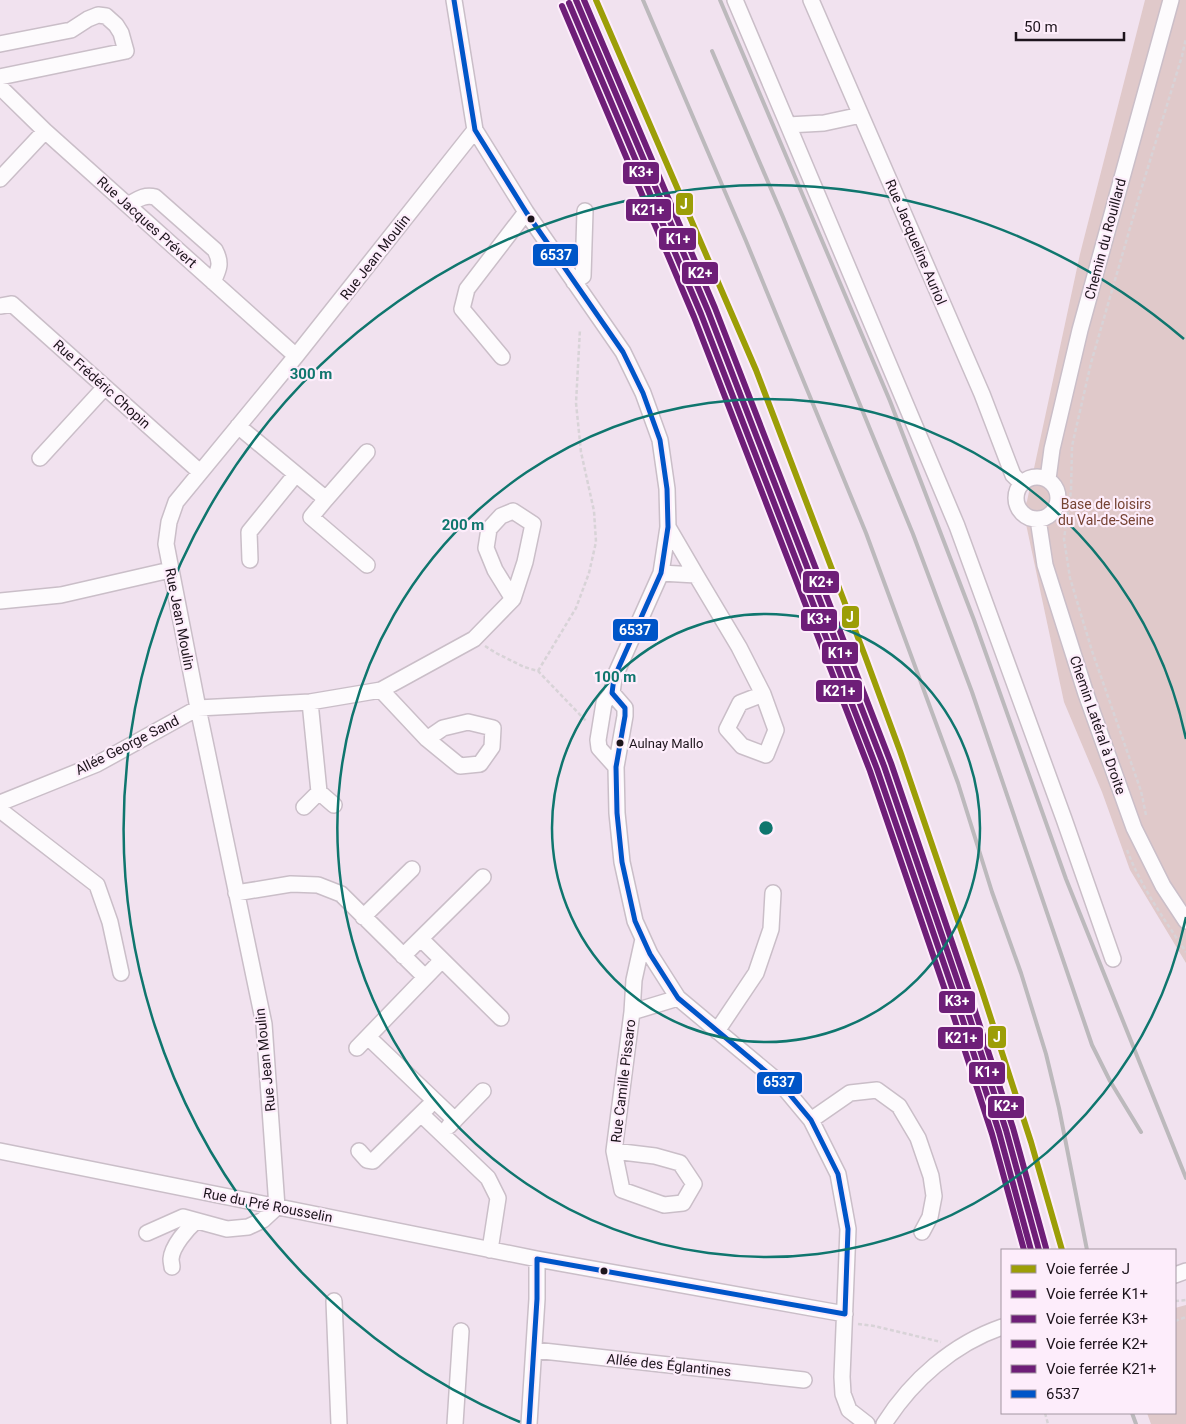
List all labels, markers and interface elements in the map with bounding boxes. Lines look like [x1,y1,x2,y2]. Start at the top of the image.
scale bar [1016,10,1124,42]
text: 50 m [1024,18,1058,36]
line badge: K3+ [622,161,660,185]
text: K3+ [629,164,654,180]
street label: Rue Jacques Prévert [94,173,200,271]
street label: Rue Jacqueline Auriol [882,177,950,307]
street label: Chemin du Rouillard [1081,177,1129,301]
line badge: J [675,192,694,216]
text: J [680,196,688,212]
line badge: K21+ [625,198,672,222]
text: K21+ [632,202,665,218]
street label: Rue Jean Moulin [337,211,413,303]
unlabelled marker [526,214,536,224]
line badge: K1+ [658,227,697,251]
text: K1+ [666,231,691,247]
line badge: 6537 [532,243,579,267]
text: 6537 [540,247,572,263]
line badge: K2+ [681,261,719,285]
text: K2+ [688,265,713,281]
street label: Rue Frédéric Chopin [50,336,154,432]
text: 300 m [290,365,332,383]
park label: Base de loisirs du Val-de-Seine [1058,496,1154,528]
text: 200 m [442,516,484,534]
street label: Rue Jean Moulin [162,567,198,671]
line badge: K2+ [802,570,840,594]
text: K2+ [809,574,834,590]
line badge: J [841,605,860,629]
line badge: K3+ [800,608,838,632]
text: J [846,609,854,625]
text: K3+ [807,611,832,627]
line badge: 6537 [612,618,659,642]
text: 6537 [619,622,651,638]
line badge: K1+ [821,641,859,665]
text: K1+ [828,645,853,661]
street label: Chemin Latéral à Droite [1067,654,1129,796]
text: 100 m [594,668,636,686]
line badge: K21+ [815,679,863,703]
text: K21+ [823,683,856,699]
street label: Allée George Sand [73,712,181,778]
place label: Aulnay Mallo [629,736,703,751]
marker: Aulnay Mallo [615,738,625,748]
centre of rings [757,819,775,837]
line badge: K3+ [938,990,976,1014]
text: K3+ [945,993,970,1009]
street label: Rue Jean Moulin [252,1008,278,1112]
street label: Rue Camille Pissaro [607,1018,639,1144]
line badge: J [987,1025,1007,1049]
line badge: K21+ [937,1026,984,1050]
text: J [993,1029,1001,1045]
text: K21+ [945,1030,978,1046]
line badge: K1+ [968,1061,1006,1085]
text: K1+ [975,1064,1000,1080]
line badge: 6537 [756,1071,803,1095]
text: 6537 [763,1074,795,1090]
line badge: K2+ [987,1095,1025,1119]
text: K2+ [994,1098,1019,1114]
street label: Rue du Pré Rousselin [202,1185,334,1225]
legend [1001,1249,1176,1414]
text: Voie ferrée J [1046,1260,1130,1278]
unlabelled marker [599,1266,609,1276]
text: Voie ferrée K1+ [1046,1285,1148,1303]
text: Voie ferrée K3+ [1046,1310,1148,1328]
text: Voie ferrée K2+ [1046,1335,1148,1353]
street label: Allée des Églantines [606,1350,732,1379]
text: Voie ferrée K21+ [1046,1360,1157,1378]
text: 6537 [1046,1385,1080,1403]

